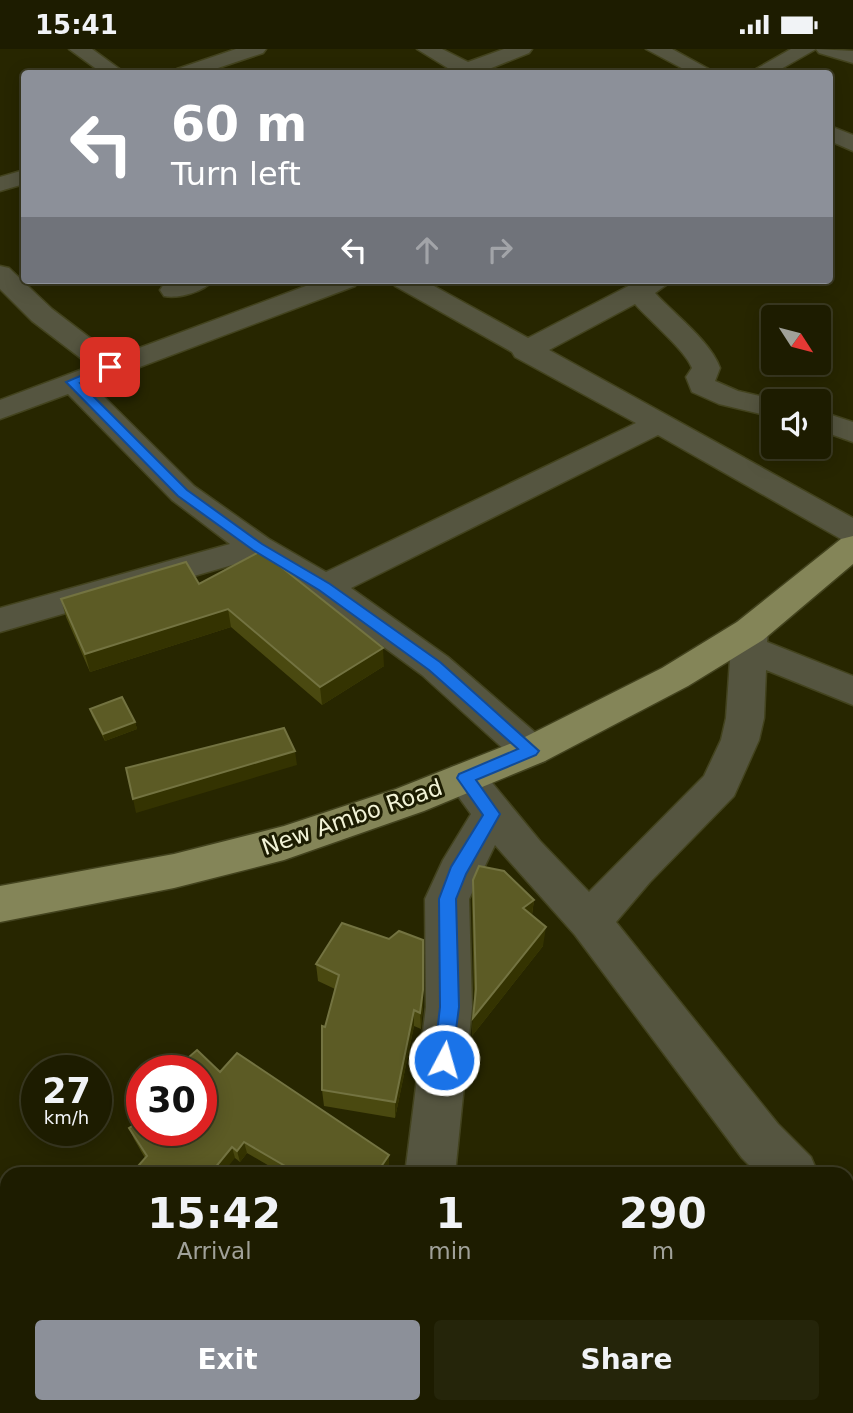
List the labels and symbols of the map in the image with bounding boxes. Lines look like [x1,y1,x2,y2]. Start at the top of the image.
north arrow [761,305,831,375]
pin [80,337,140,397]
street label: New Ambo Road [258,774,446,860]
position arrow [407,1023,481,1097]
speed limit sign: 30 [126,1055,217,1146]

